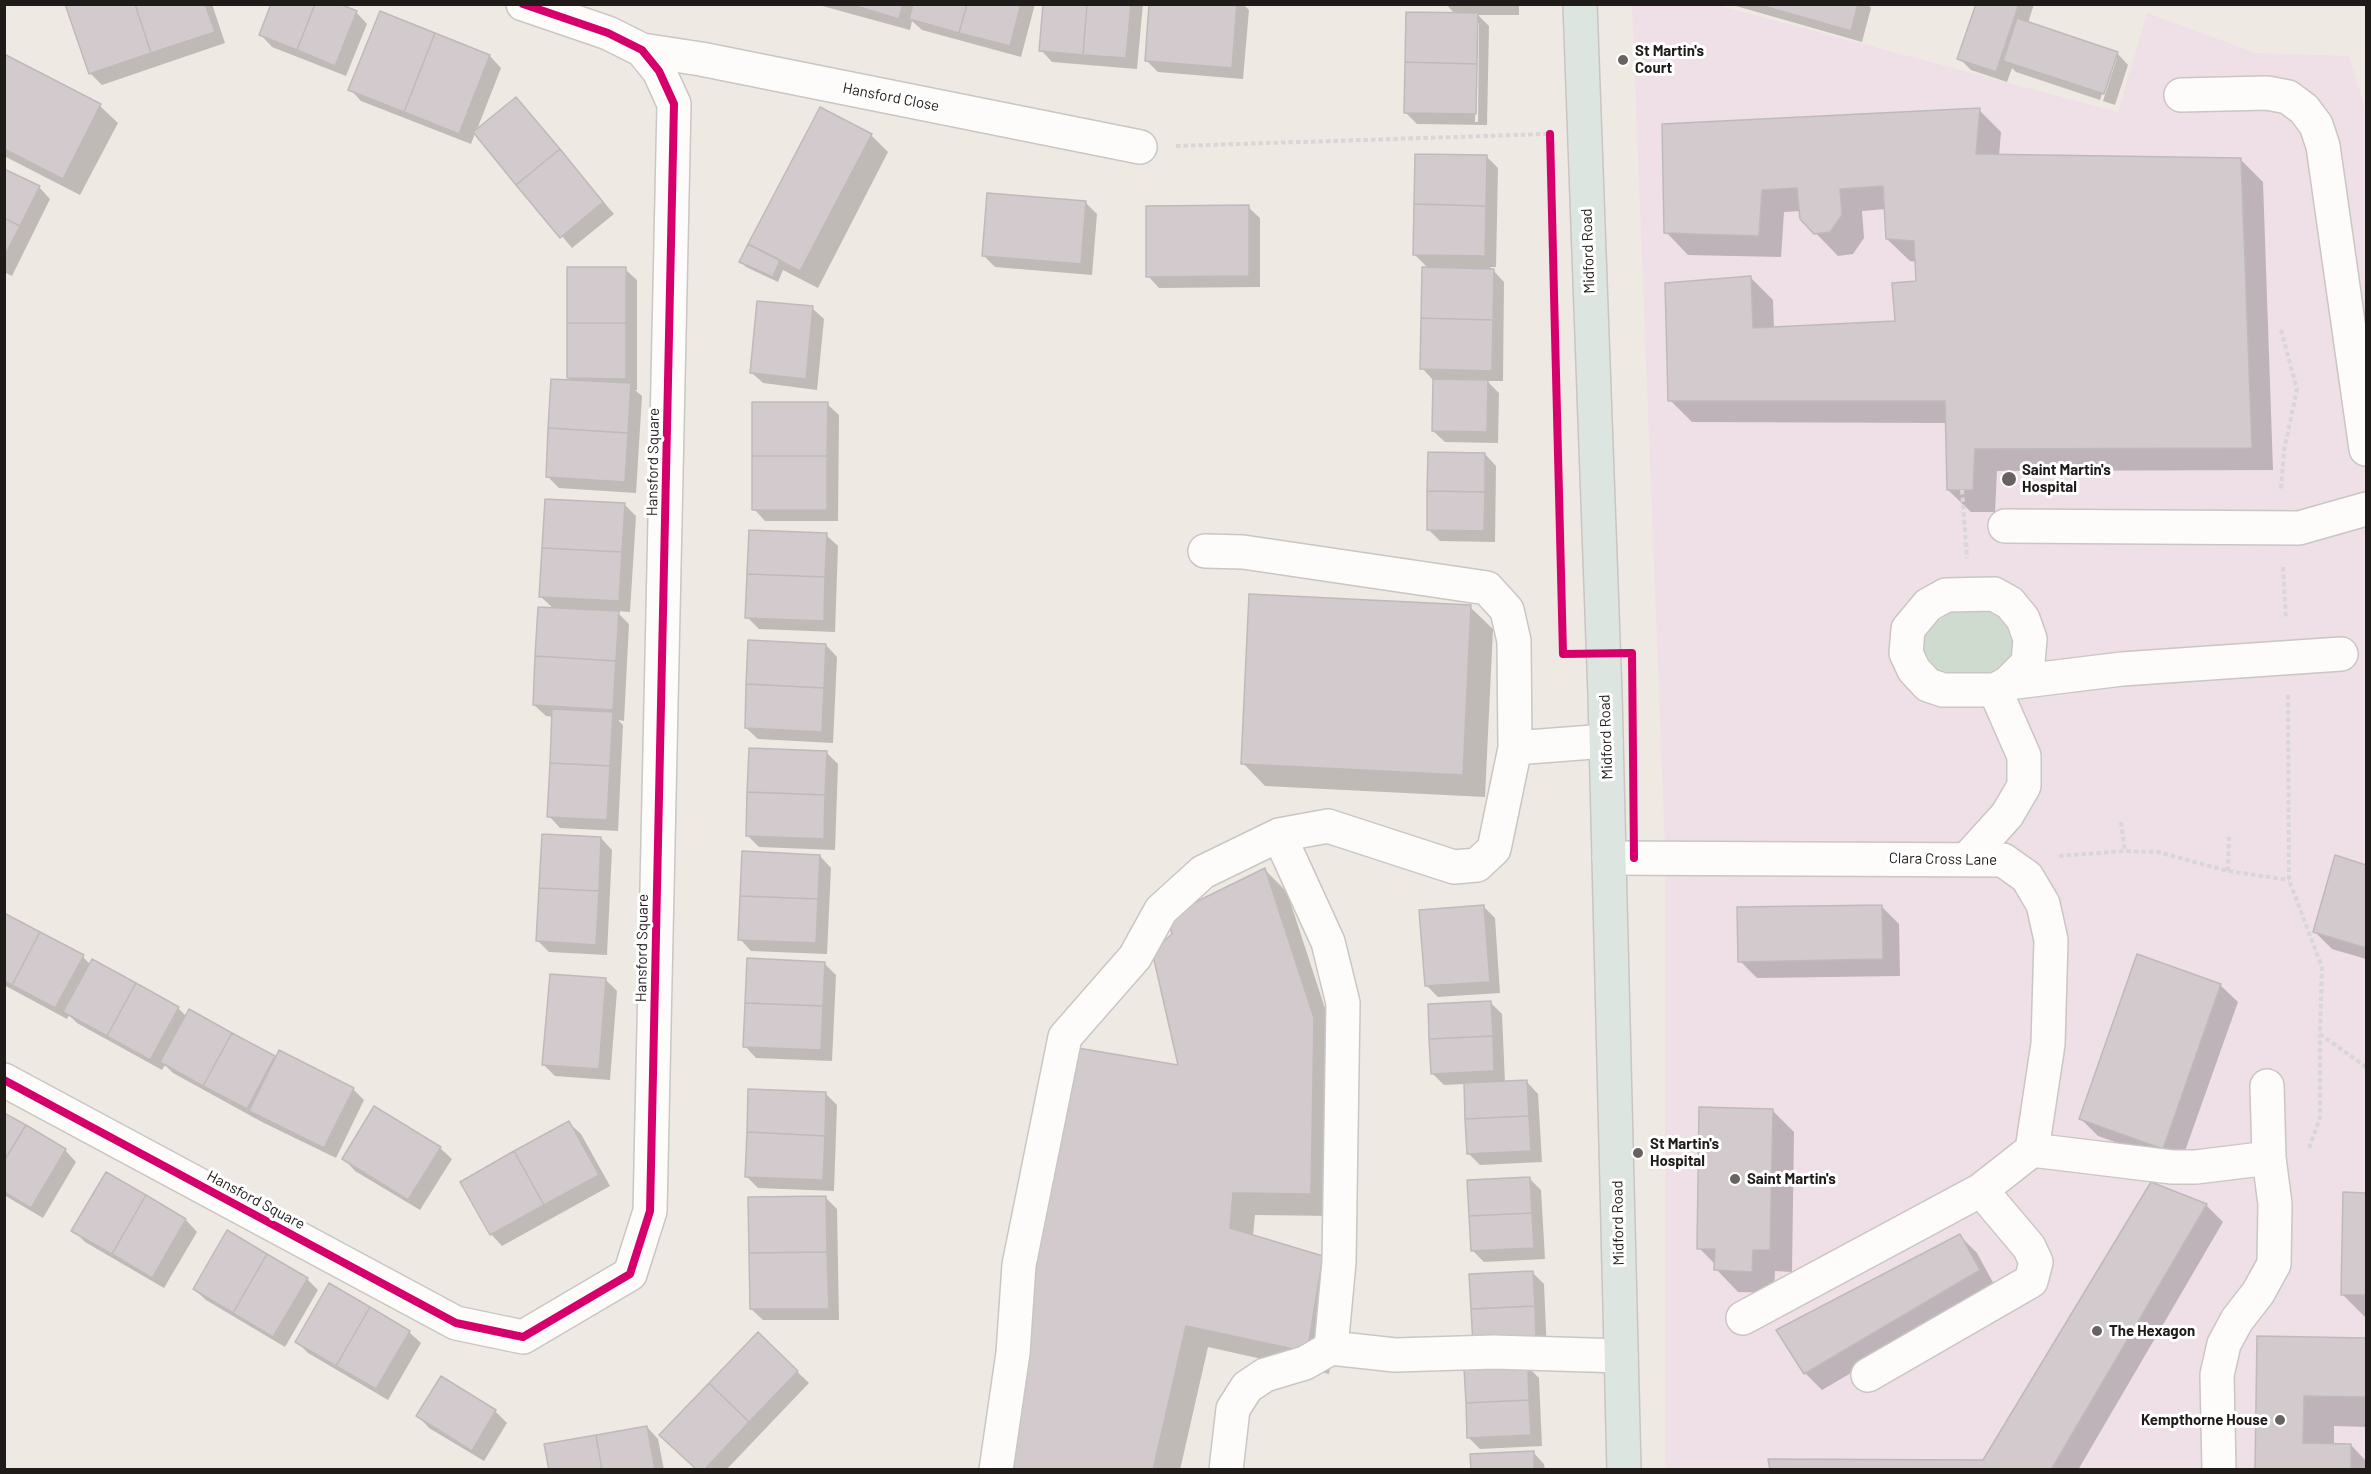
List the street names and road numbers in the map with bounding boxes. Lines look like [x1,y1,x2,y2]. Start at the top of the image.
street label: Hansford Close [841,79,941,115]
street label: Midford Road [1578,208,1598,294]
street label: Hansford Square [643,408,663,516]
street label: Midford Road [1596,694,1616,780]
street label: Clara Cross Lane [1889,849,1997,869]
street label: Hansford Square [632,894,652,1002]
street label: Hansford Square [204,1167,308,1233]
street label: Midford Road [1608,1180,1628,1266]

